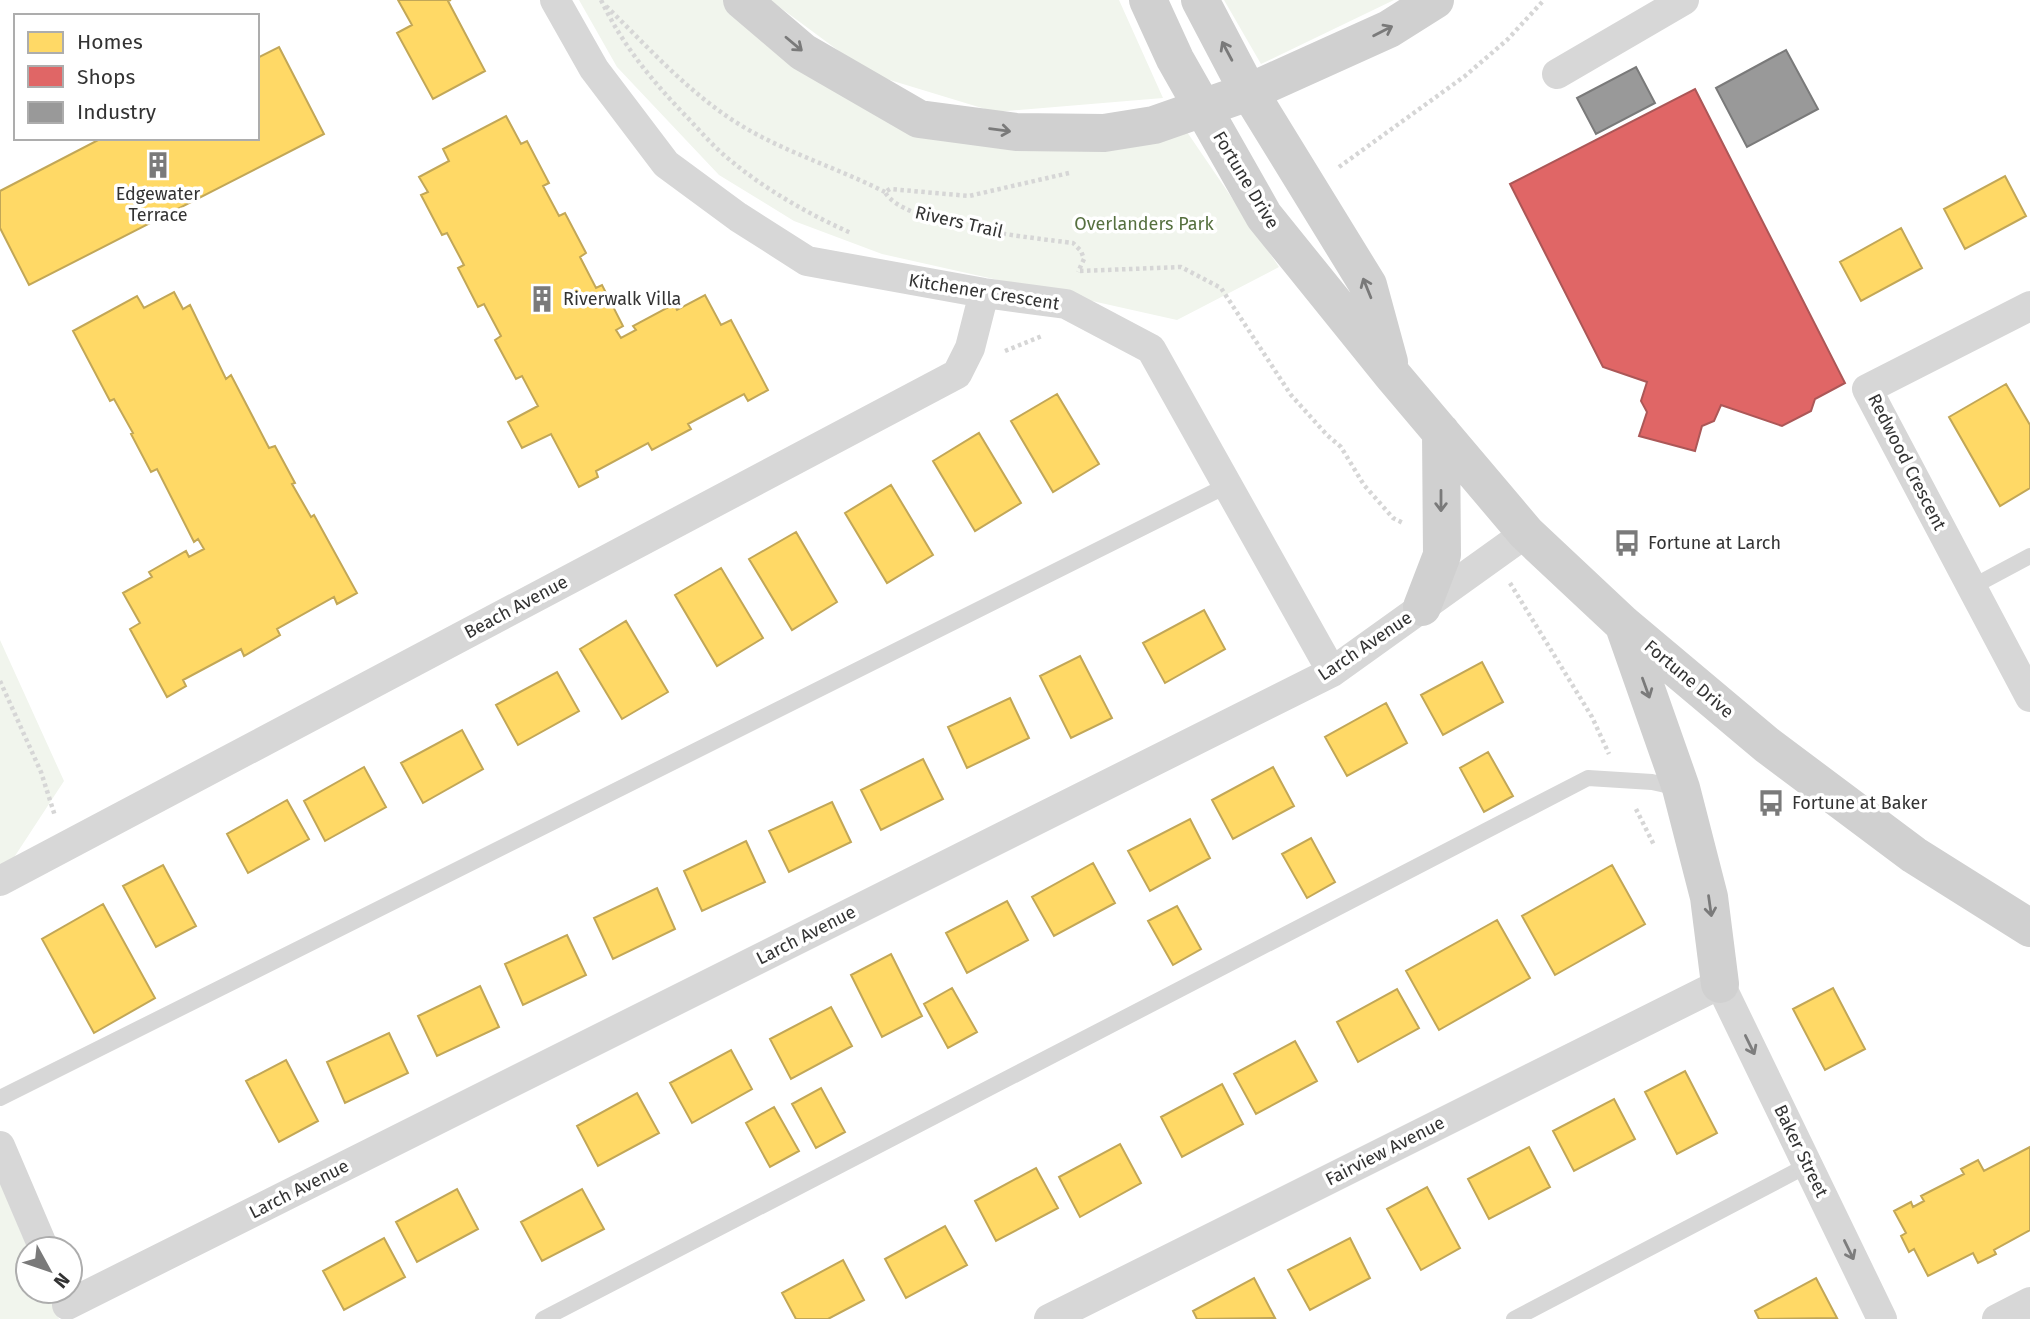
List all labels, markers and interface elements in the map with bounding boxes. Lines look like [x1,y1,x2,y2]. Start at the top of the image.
legend [14,14,259,140]
one-way arrow [1372,24,1393,38]
text: Homes [77,29,143,55]
one-way arrow [785,36,803,52]
one-way arrow [1219,41,1233,62]
text: Shops [77,64,135,90]
text: Industry [77,99,157,125]
one-way arrow [988,123,1011,136]
street label: Fortune Drive [1208,127,1284,233]
building icon: Edgewater Terrace [143,150,173,180]
place label: Edgewater Terrace [116,183,200,226]
street label: Rivers Trail [913,201,1005,243]
park label: Overlanders Park [1074,213,1214,235]
street label: Kitchener Crescent [907,269,1062,315]
one-way arrow [1360,278,1373,300]
building icon: Riverwalk Villa [527,284,557,314]
place label: Riverwalk Villa [563,288,681,310]
street label: Redwood Crescent [1863,390,1951,534]
one-way arrow [1434,489,1448,512]
bus stop icon: Fortune at Larch [1612,528,1642,558]
place label: Fortune at Larch [1648,532,1781,554]
street label: Beach Avenue [460,571,572,643]
street label: Larch Avenue [1314,607,1416,685]
street label: Fortune Drive [1640,635,1738,723]
one-way arrow [1641,677,1653,699]
bus stop icon: Fortune at Baker [1756,788,1786,818]
place label: Fortune at Baker [1792,792,1927,814]
one-way arrow [1704,894,1717,917]
street label: Larch Avenue [753,901,859,969]
one-way arrow [1743,1034,1757,1055]
street label: Baker Street [1769,1101,1833,1201]
street label: Fairview Avenue [1322,1112,1448,1190]
street label: Larch Avenue [246,1155,352,1223]
north arrow [14,1235,84,1305]
one-way arrow [1843,1239,1856,1260]
text: N [49,1268,75,1293]

